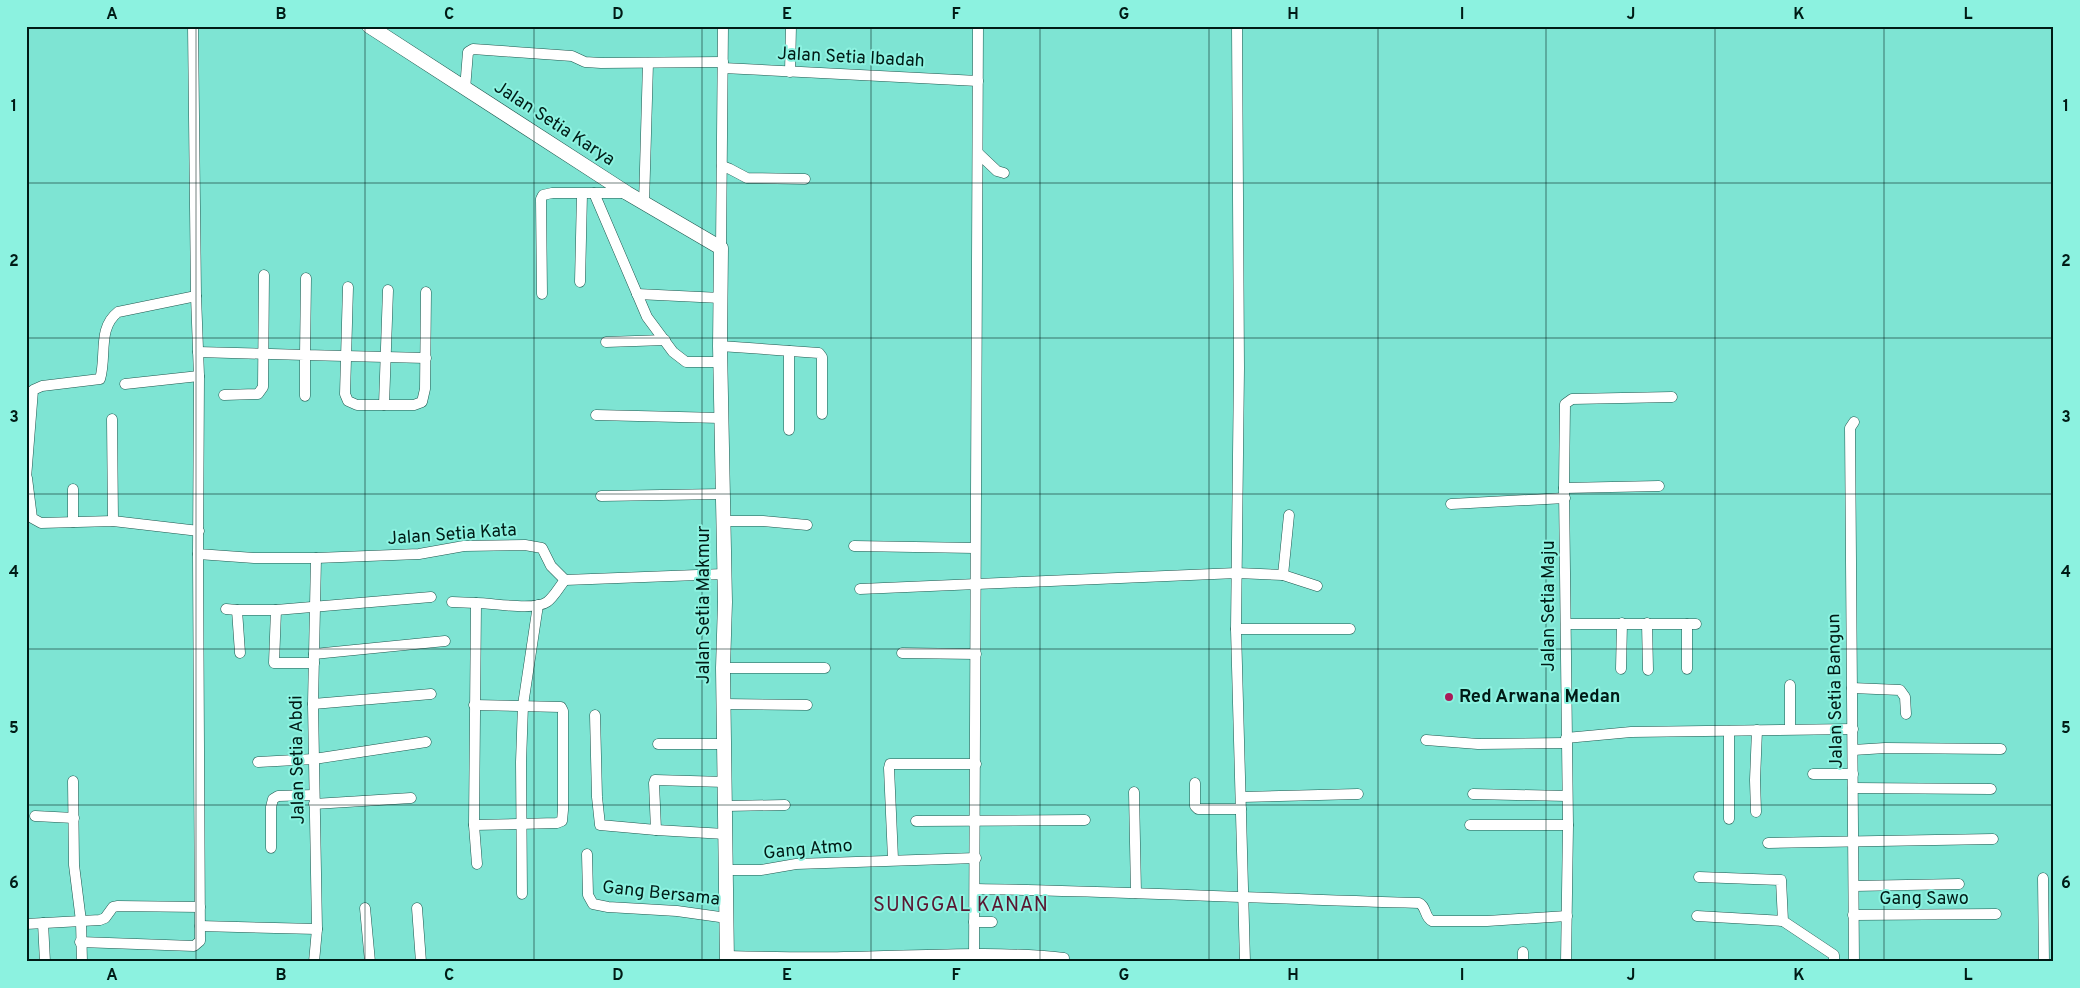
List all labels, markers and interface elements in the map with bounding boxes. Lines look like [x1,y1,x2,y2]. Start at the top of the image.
text: A [106,5,118,25]
text: B [275,5,287,25]
text: C [444,5,454,25]
text: D [612,5,624,25]
text: E [782,5,792,25]
text: F [951,5,961,25]
text: G [1119,5,1129,25]
text: H [1287,5,1299,25]
text: I [1460,5,1464,25]
text: J [1627,5,1635,25]
text: K [1793,5,1805,25]
text: L [1963,5,1973,25]
street label: Jalan Setia Ibadah [777,43,925,73]
street label: Jalan Setia Karya [489,76,619,172]
text: 1 [11,97,17,117]
text: 1 [2063,97,2069,117]
text: 2 [9,252,19,272]
text: 2 [2061,252,2071,272]
text: 3 [9,408,19,428]
text: 3 [2061,408,2071,428]
street label: Jalan Setia Kata [387,519,517,551]
street label: Jalan Setia Makmur [693,526,716,684]
street label: Jalan Setia Maju [1538,540,1561,672]
text: 4 [9,563,19,583]
text: 4 [2061,563,2071,583]
street label: Jalan Setia Bangun [1823,613,1849,769]
place label: Red Arwana Medan [1459,686,1621,709]
marker: Red Arwana Medan [1443,691,1455,703]
street label: Jalan Setia Abdi [285,695,311,825]
text: 5 [9,719,19,739]
text: 5 [2061,719,2071,739]
street label: Gang Atmo [762,835,854,865]
text: 6 [9,874,19,894]
text: 6 [2061,874,2071,894]
street label: Gang Bersama [601,876,721,912]
street label: Gang Sawo [1879,888,1969,911]
district label: SUNGGAL KANAN [873,893,1049,919]
text: A [106,966,118,986]
text: B [275,966,287,986]
text: C [444,966,454,986]
text: D [612,966,624,986]
text: E [782,966,792,986]
text: F [951,966,961,986]
text: G [1119,966,1129,986]
text: H [1287,966,1299,986]
text: I [1460,966,1464,986]
text: J [1627,966,1635,986]
text: K [1793,966,1805,986]
text: L [1963,966,1973,986]

